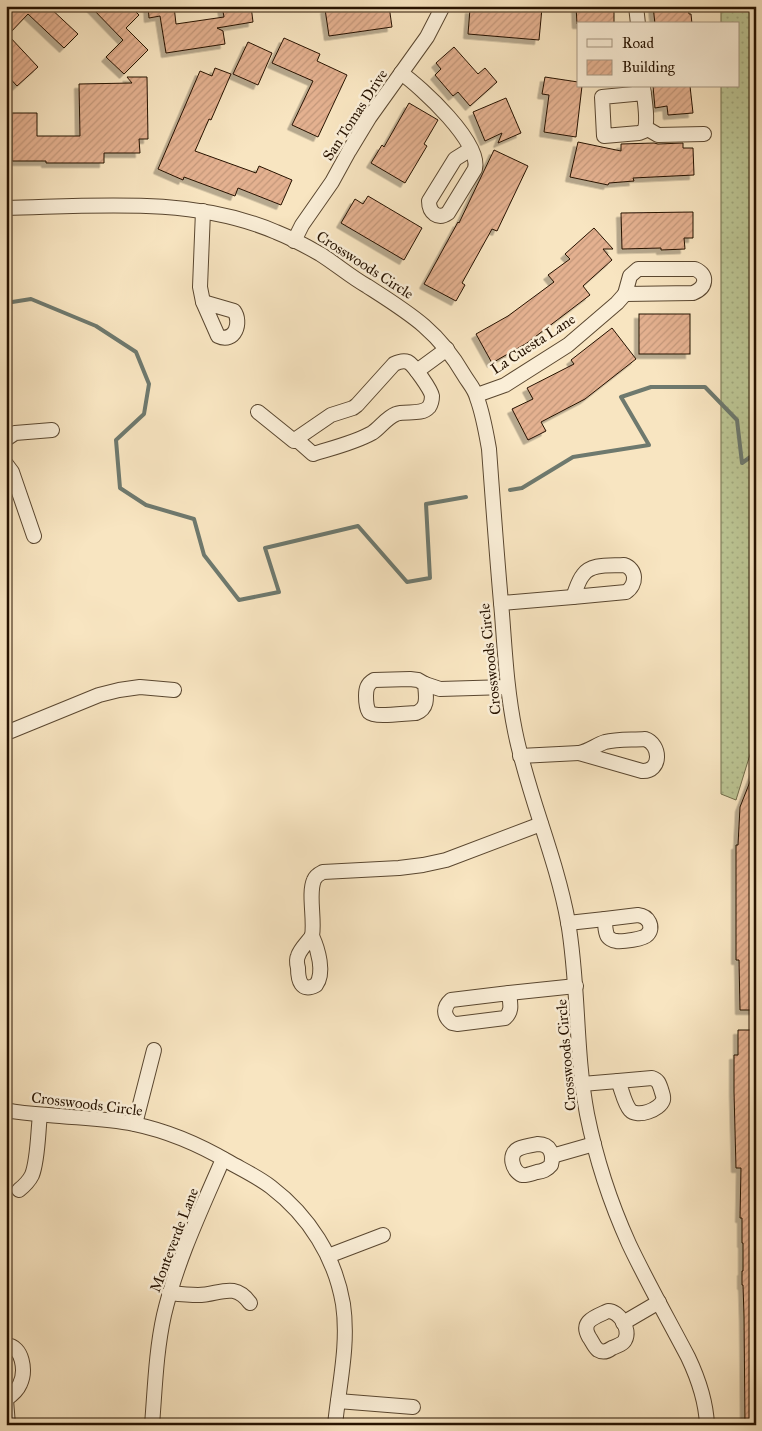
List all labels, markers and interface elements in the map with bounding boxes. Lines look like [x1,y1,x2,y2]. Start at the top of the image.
legend [577,22,740,88]
text: Road [622,34,654,52]
text: Building [622,58,676,76]
street label: San Tomas Drive [319,66,391,164]
street label: Crosswoods Circle [313,227,417,303]
street label: La Cuesta Lane [487,310,579,378]
street label: Crosswoods Circle [475,602,505,716]
street label: Crosswoods Circle [552,998,580,1112]
street label: Crosswoods Circle [30,1088,144,1120]
street label: Monteverde Lane [146,1185,202,1295]

